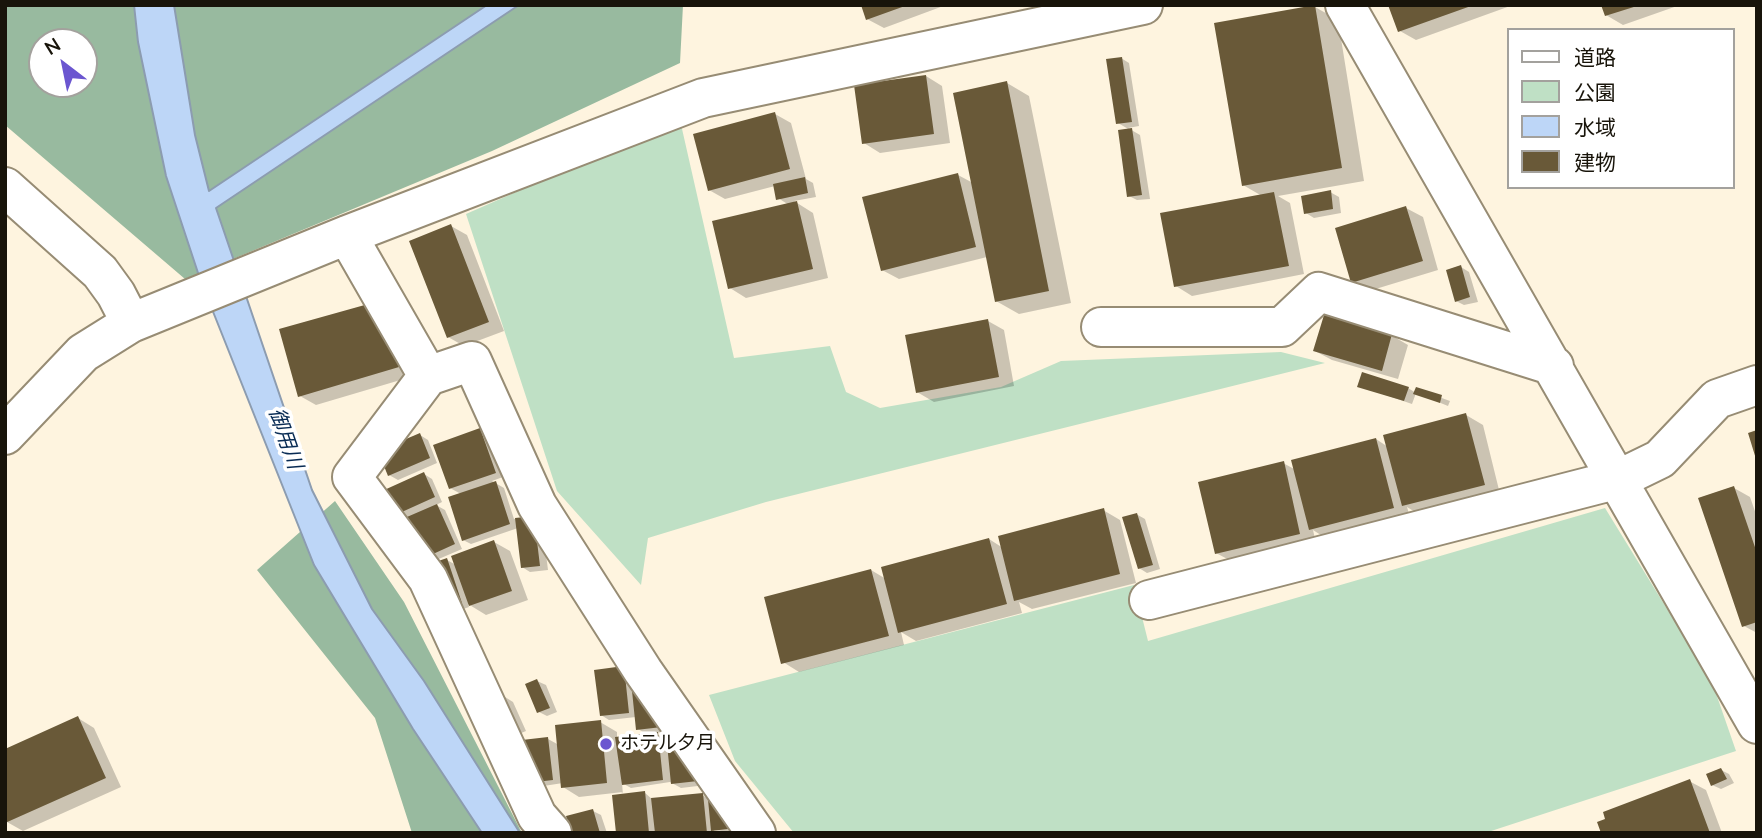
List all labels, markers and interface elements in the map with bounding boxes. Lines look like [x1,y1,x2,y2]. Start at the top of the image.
north arrow [28,28,98,98]
legend [1506,28,1734,189]
text: N [40,32,66,62]
text: 道路 [1574,44,1616,72]
text: 公園 [1574,79,1616,107]
text: 水域 [1574,114,1616,142]
text: 建物 [1574,149,1616,177]
water label: 御用川 [262,405,306,473]
place label: ホテル夕月 [620,733,715,755]
marker: ホテル夕月 [598,736,614,752]

